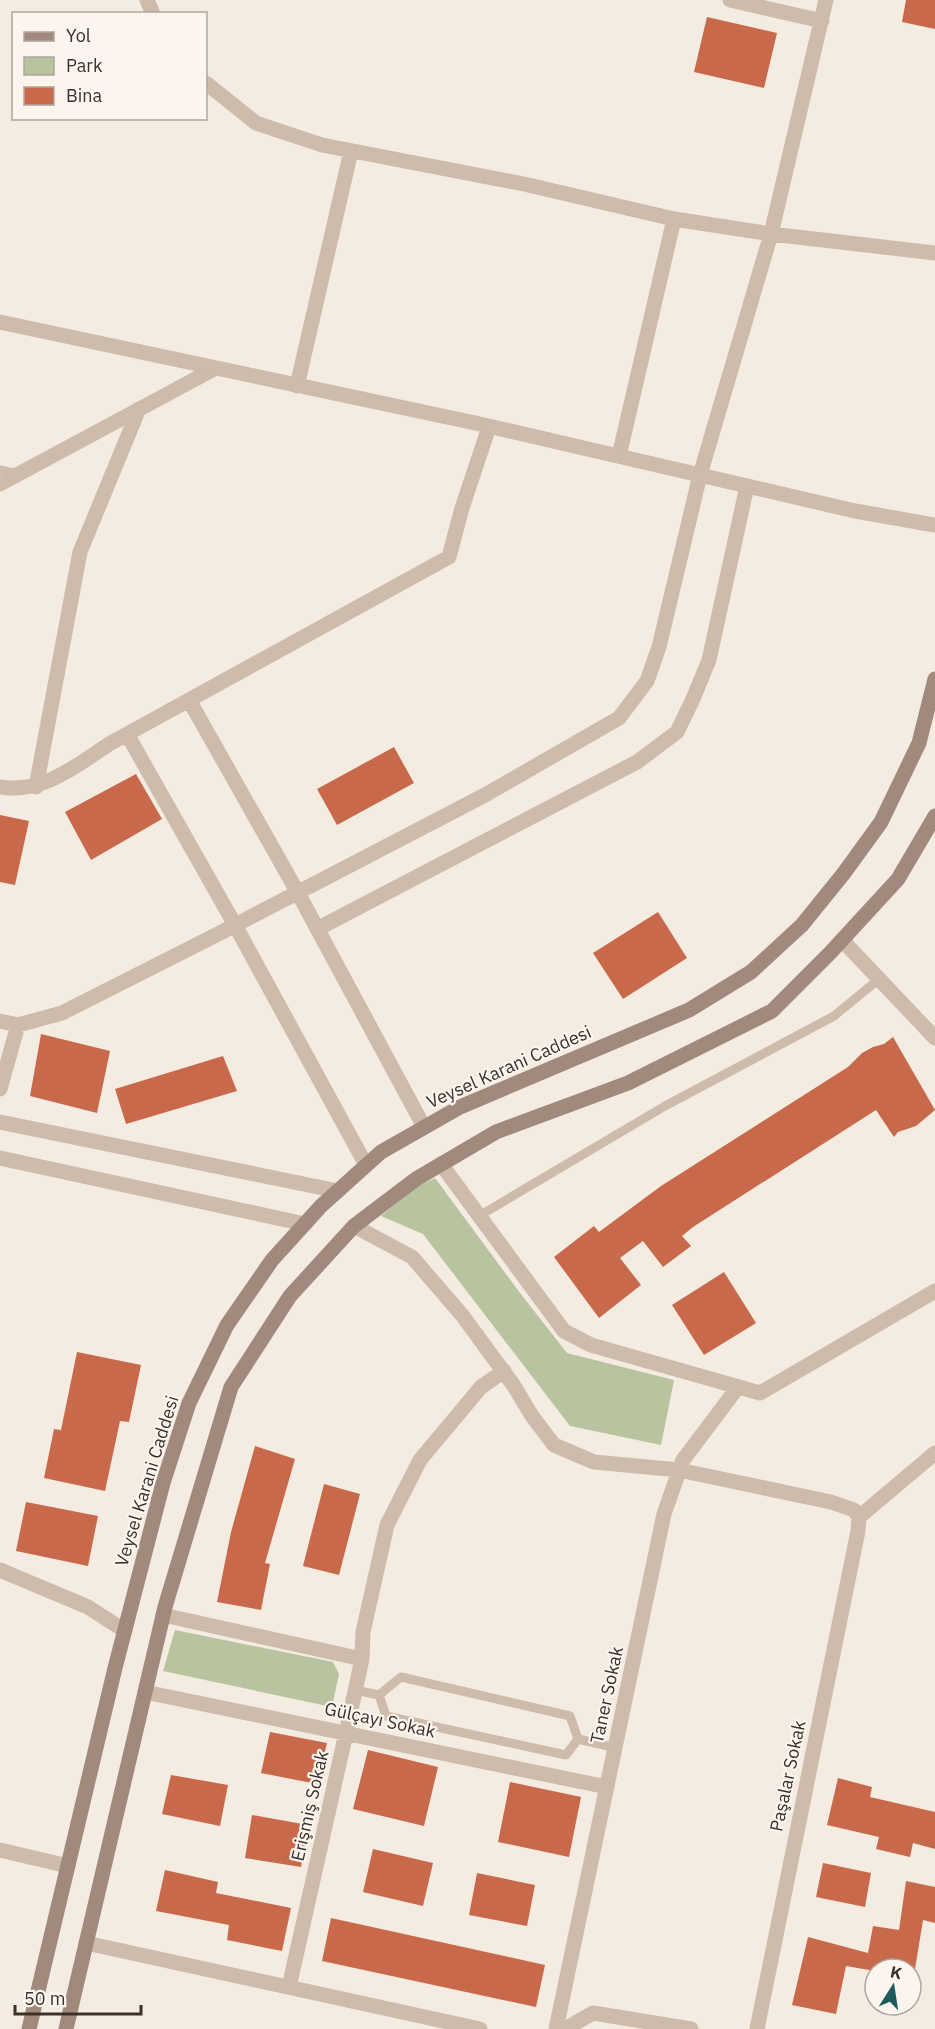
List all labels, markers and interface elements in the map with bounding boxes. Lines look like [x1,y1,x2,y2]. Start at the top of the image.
legend [12,12,207,120]
text: Yol [66,24,91,47]
text: Park [66,54,103,77]
text: Bina [66,84,102,107]
street label: Veysel Karani Caddesi [423,1020,595,1113]
street label: Veysel Karani Caddesi [110,1393,183,1569]
street label: Taner Sokak [585,1644,628,1746]
street label: Gülçayı Sokak [322,1697,438,1743]
street label: Paşalar Sokak [765,1718,811,1834]
street label: Erişmiş Sokak [286,1748,333,1863]
north arrow [863,1957,923,2017]
text: K [889,1961,904,1983]
scale bar [15,1978,141,2016]
text: 50 m [24,1987,66,2010]

